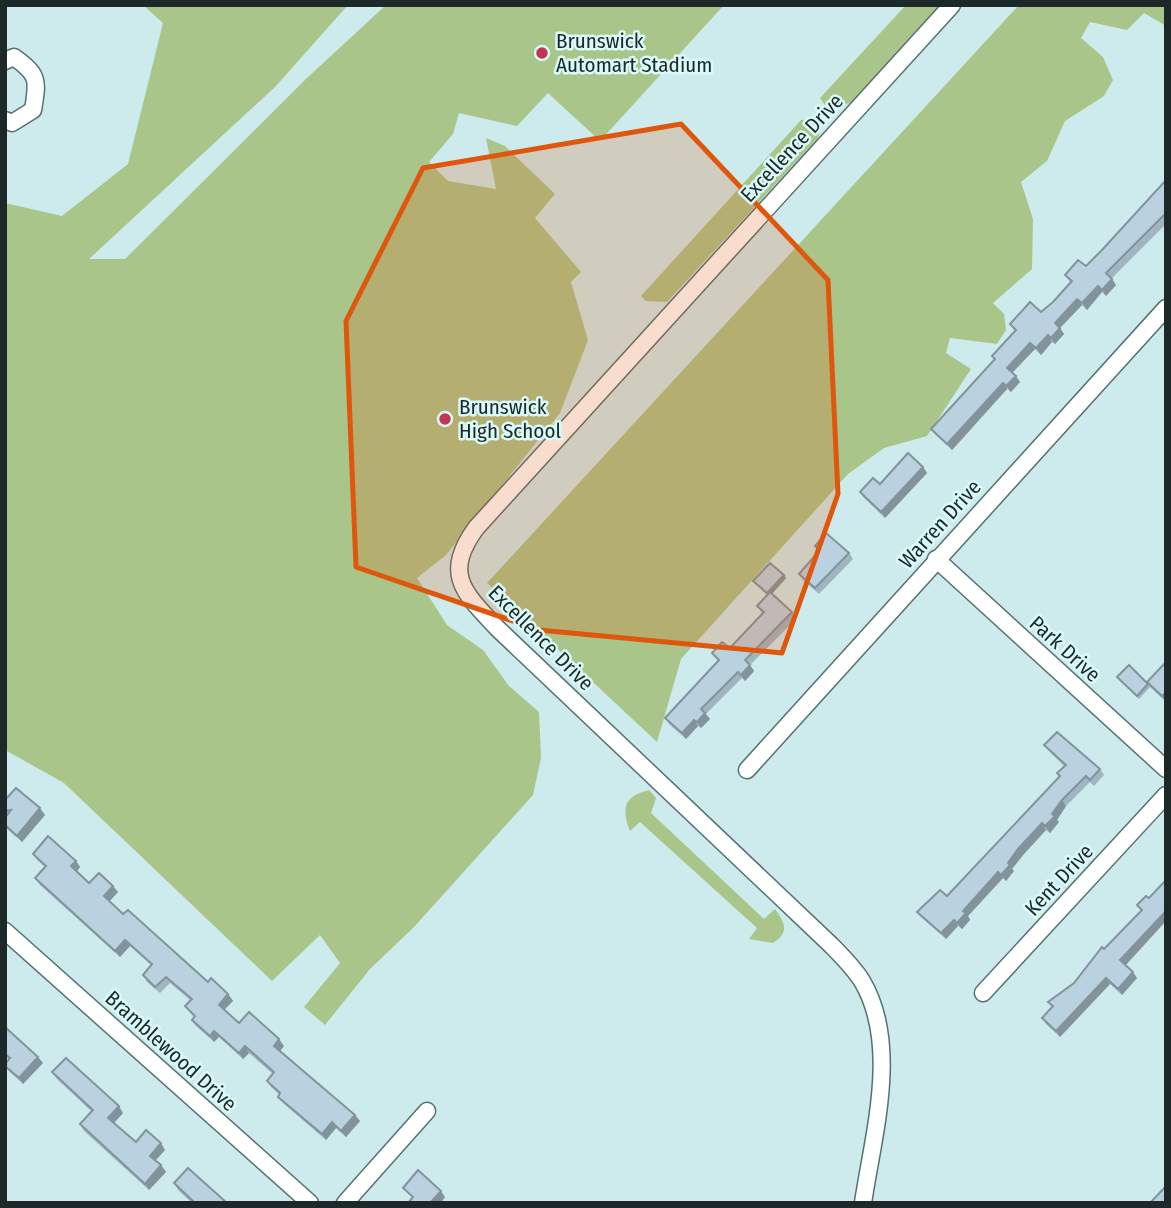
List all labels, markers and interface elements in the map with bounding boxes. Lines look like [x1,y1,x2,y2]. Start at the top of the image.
place label: Brunswick Automart Stadium [556,28,712,78]
marker: Brunswick Automart Stadium [534,45,550,61]
street label: Excellence Drive [735,88,849,208]
place label: Brunswick High School [459,394,561,444]
marker: Brunswick High School [437,411,453,427]
street label: Warren Drive [893,474,987,574]
street label: Excellence Drive [483,580,599,696]
street label: Park Drive [1024,610,1106,688]
street label: Kent Drive [1019,839,1099,921]
street label: Bramblewood Drive [100,985,242,1117]

